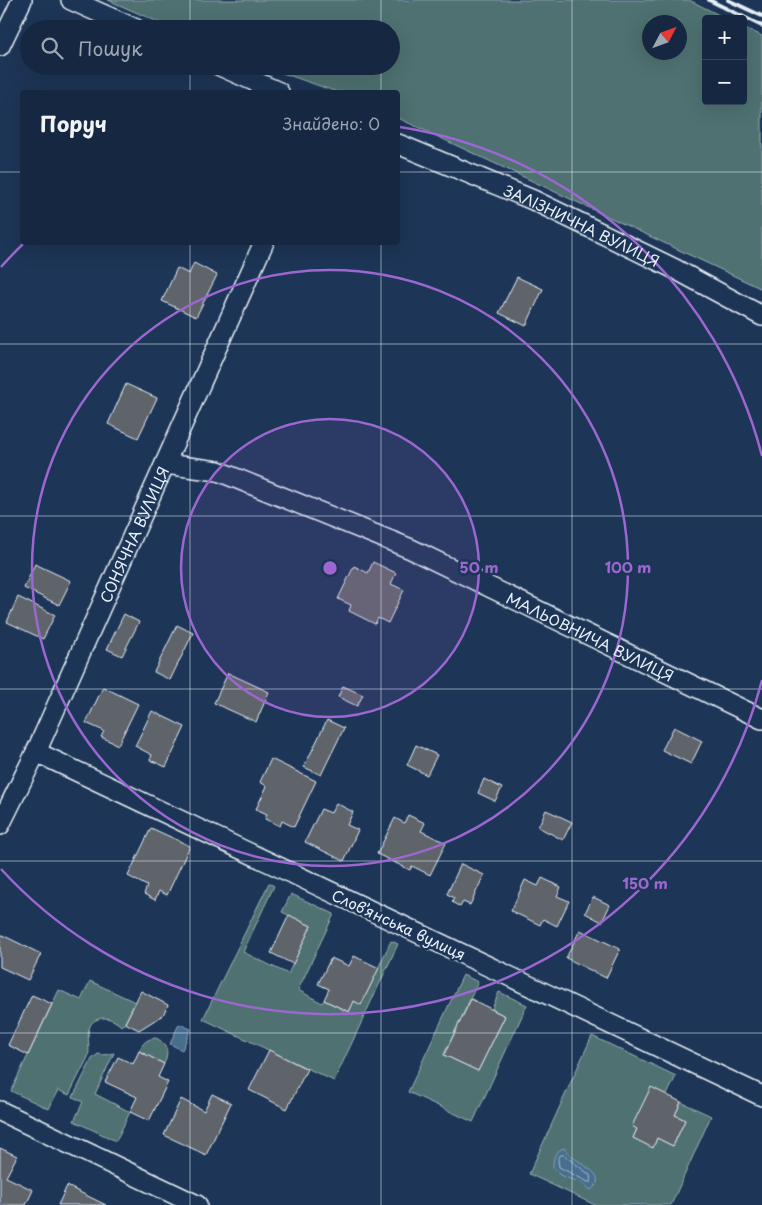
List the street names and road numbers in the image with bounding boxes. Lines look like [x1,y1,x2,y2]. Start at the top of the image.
street label: ЗАЛІЗНИЧНА ВУЛИЦЯ [501,178,664,271]
street label: СОНЯЧНА ВУЛИЦЯ [93,462,174,606]
street label: МАЛЬОВНИЧА ВУЛИЦЯ [503,586,678,686]
street label: Словʼянська вулиця [328,883,470,965]

